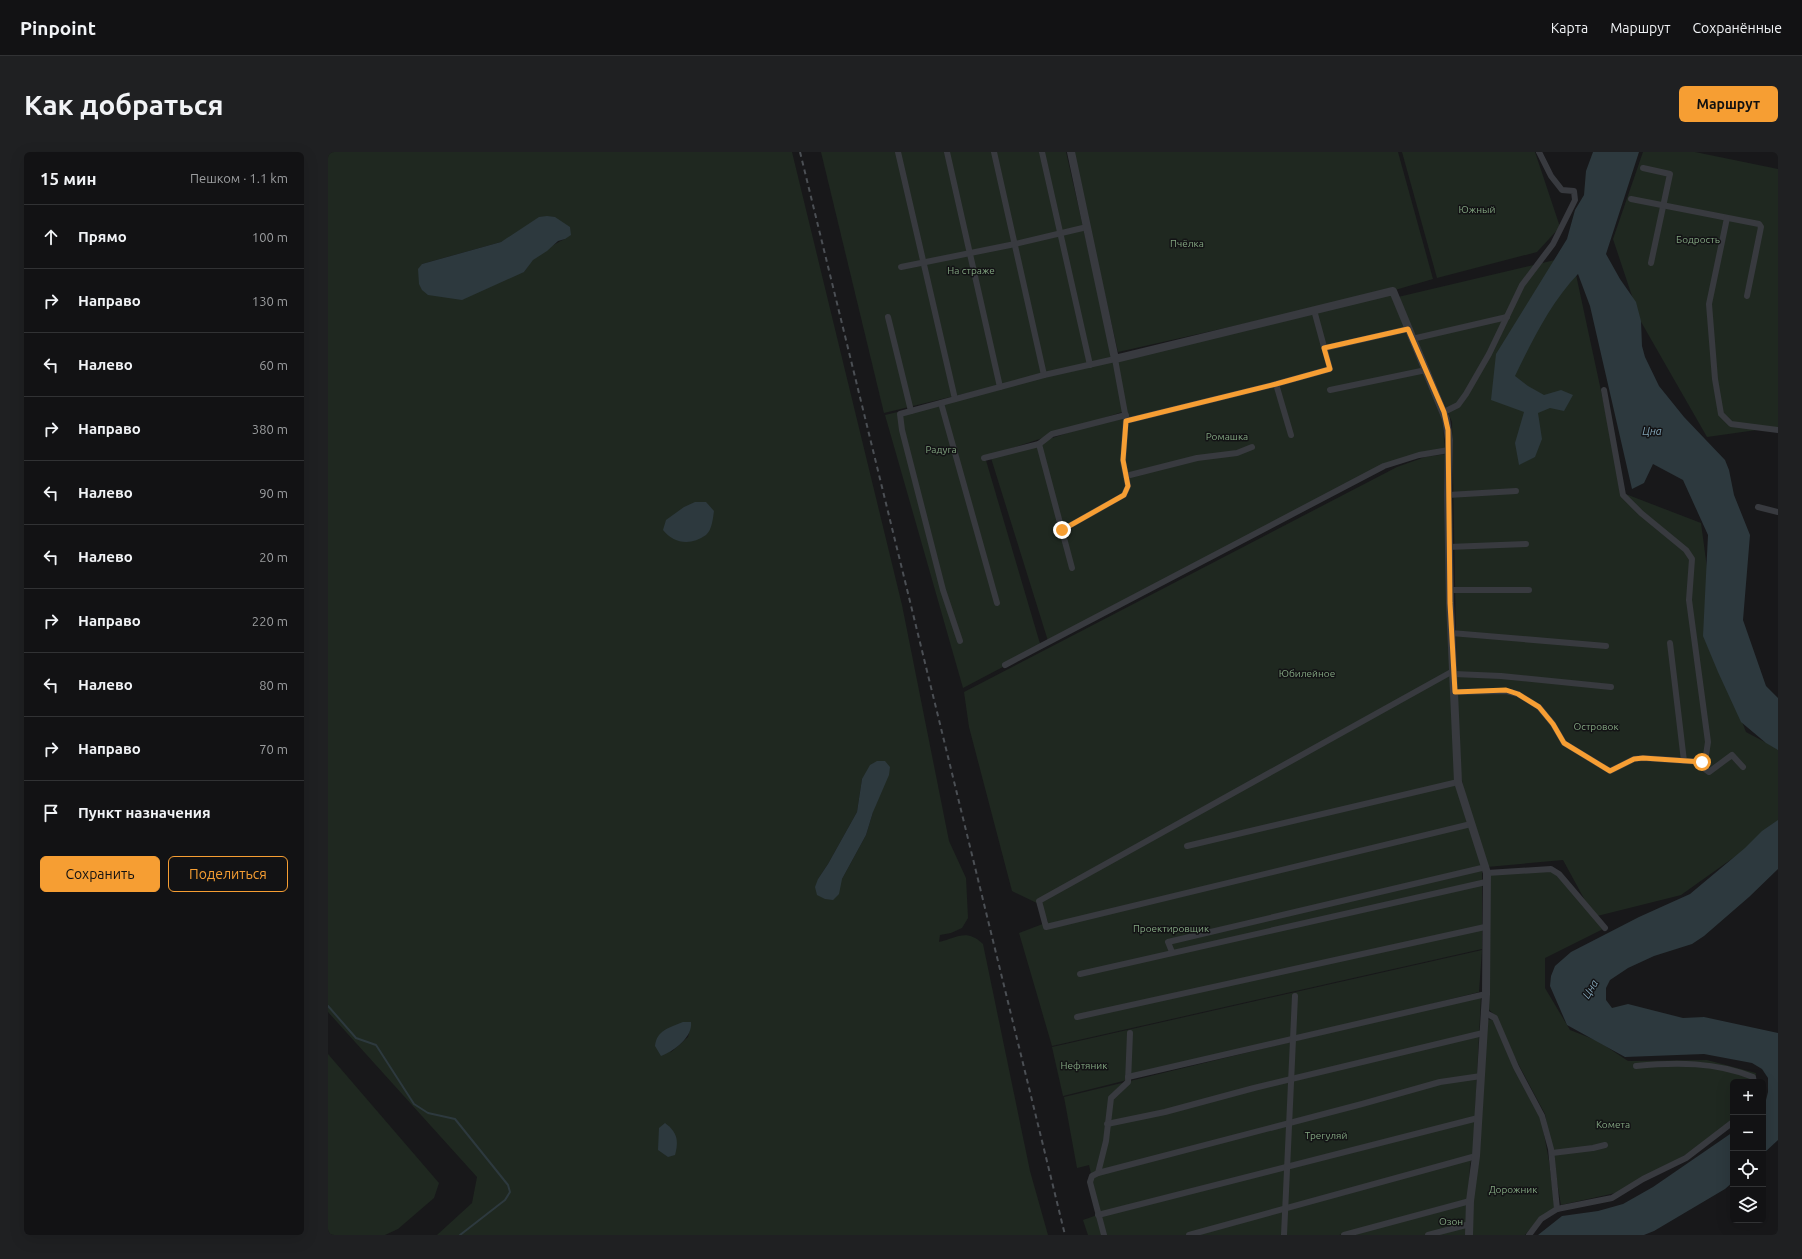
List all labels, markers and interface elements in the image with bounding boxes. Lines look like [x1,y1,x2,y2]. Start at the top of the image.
text: Pinpoint [20,17,96,39]
text: Карта [1551,20,1588,36]
text: Маршрут [1610,20,1671,36]
text: Сохранённые [1693,20,1782,36]
button: Маршрут [1679,86,1778,122]
text: Как добраться [24,89,223,120]
text: 15 мин [40,169,96,188]
text: Пешком · 1.1 km [190,171,288,185]
park label: Южный [1459,204,1495,215]
icon: ahead [40,226,62,248]
text: Прямо [78,228,127,245]
text: 100 m [252,230,288,244]
park label: Бодрость [1676,234,1720,245]
park label: Пчёлка [1170,238,1204,249]
park label: На страже [947,265,995,276]
icon: right [40,290,62,312]
text: Направо [78,292,141,309]
text: 130 m [252,294,288,308]
icon: left [40,354,62,376]
text: Налево [78,356,133,373]
text: 60 m [259,358,288,372]
icon: right [40,418,62,440]
text: Направо [78,420,141,437]
text: 380 m [252,422,288,436]
water label: Цна [1642,425,1662,437]
park label: Ромашка [1206,431,1248,442]
park label: Радуга [925,444,957,455]
icon: left [40,482,62,504]
text: Налево [78,484,133,501]
text: 90 m [259,486,288,500]
route end [1053,521,1071,539]
icon: left [40,546,62,568]
text: Налево [78,548,133,565]
text: 20 m [259,550,288,564]
icon: right [40,610,62,632]
text: Направо [78,612,141,629]
text: 220 m [252,614,288,628]
park label: Юбилейное [1279,668,1335,679]
icon: left [40,674,62,696]
text: Налево [78,676,133,693]
text: 80 m [259,678,288,692]
park label: Островок [1573,721,1619,732]
icon: right [40,738,62,760]
text: Направо [78,740,141,757]
text: 70 m [259,742,288,756]
route start [1693,753,1711,771]
icon: arrive [40,802,62,824]
text: Пункт назначения [78,804,211,821]
button: Сохранить [40,856,160,892]
button: Поделиться [168,856,288,892]
park label: Проектировщик [1133,923,1209,934]
water label: Цна [1580,977,1600,1000]
park label: Нефтяник [1061,1060,1107,1071]
map controls [1730,1079,1766,1223]
button: + [1730,1079,1766,1115]
button: − [1730,1115,1766,1151]
park label: Комета [1596,1119,1630,1130]
park label: Трегуляй [1305,1130,1347,1141]
button: locate [1730,1151,1766,1187]
park label: Дорожник [1489,1184,1537,1195]
button: layers [1730,1187,1766,1223]
park label: Озон [1439,1216,1463,1227]

